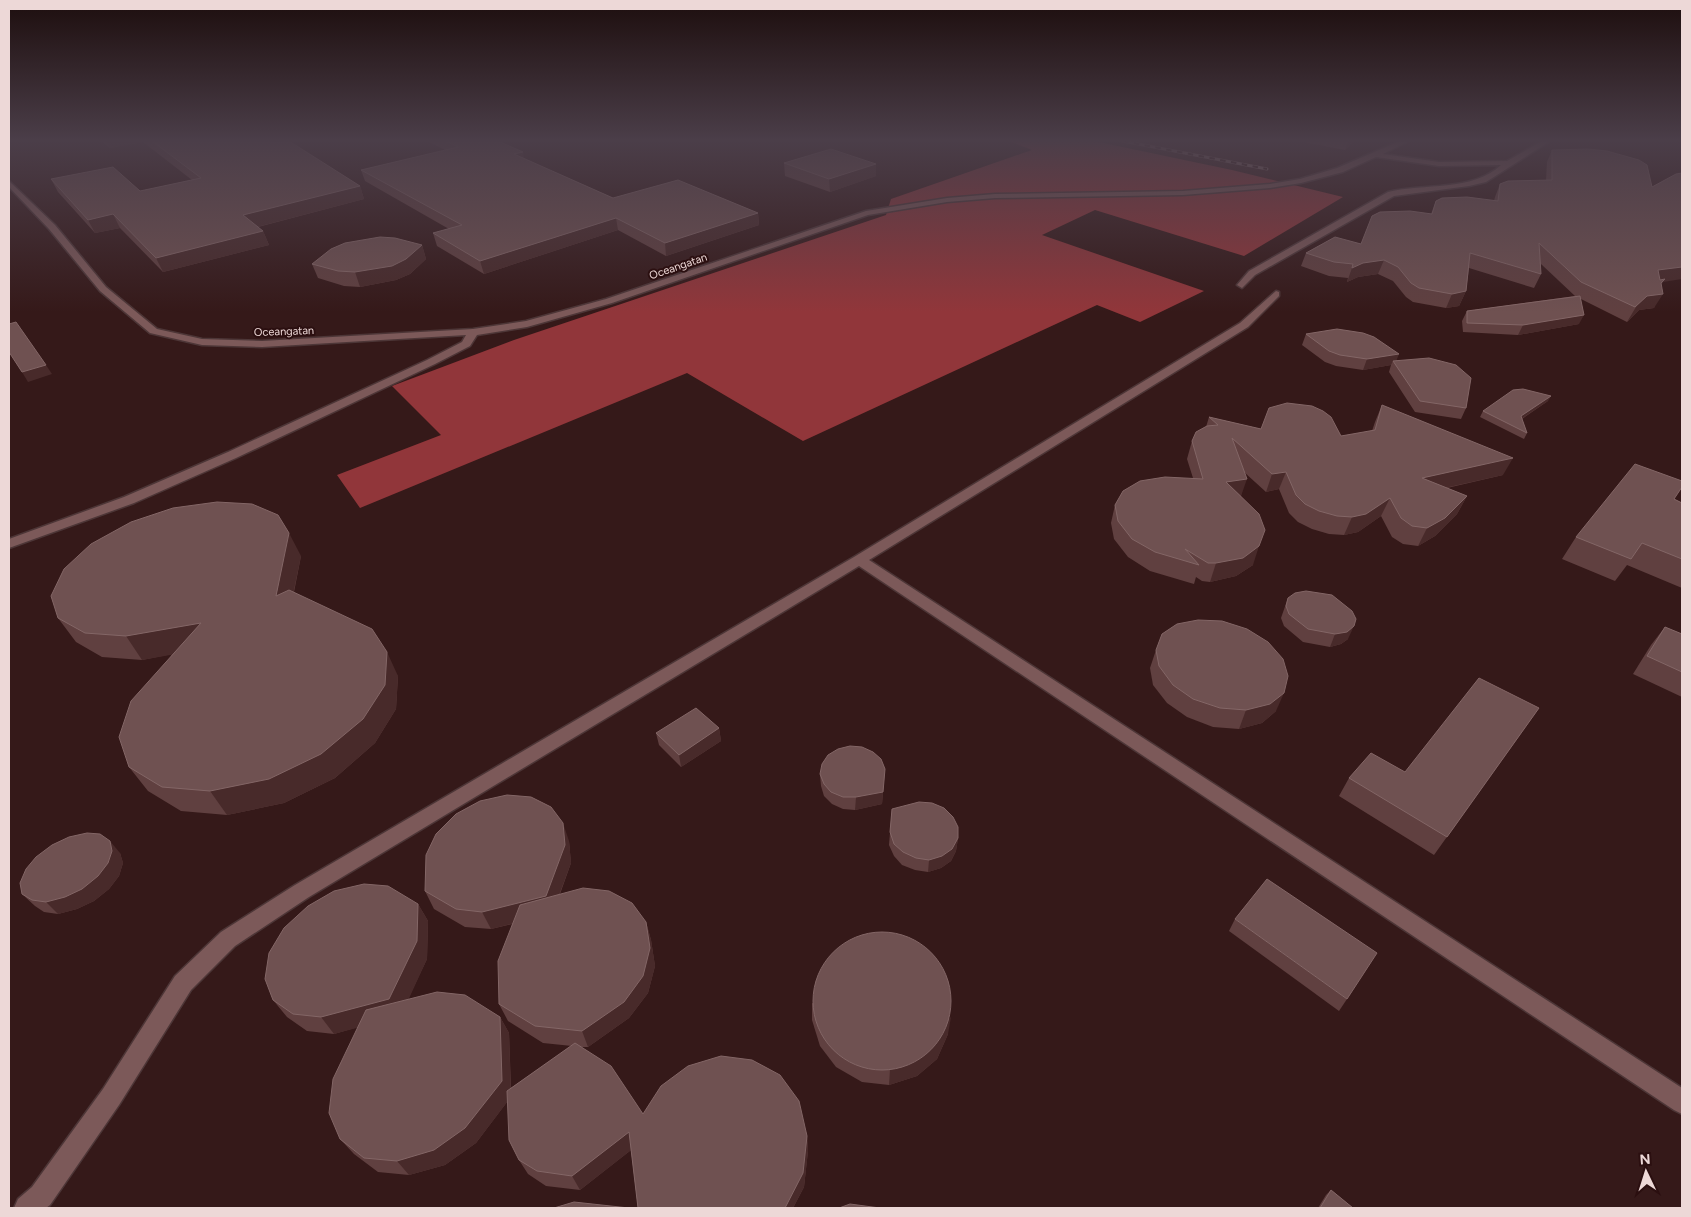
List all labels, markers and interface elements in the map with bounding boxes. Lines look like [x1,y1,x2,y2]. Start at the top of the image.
street label: Oceangatan [648,251,709,282]
street label: Oceangatan [254,324,314,339]
north arrow [1621,1147,1671,1197]
text: N [1639,1151,1651,1168]

